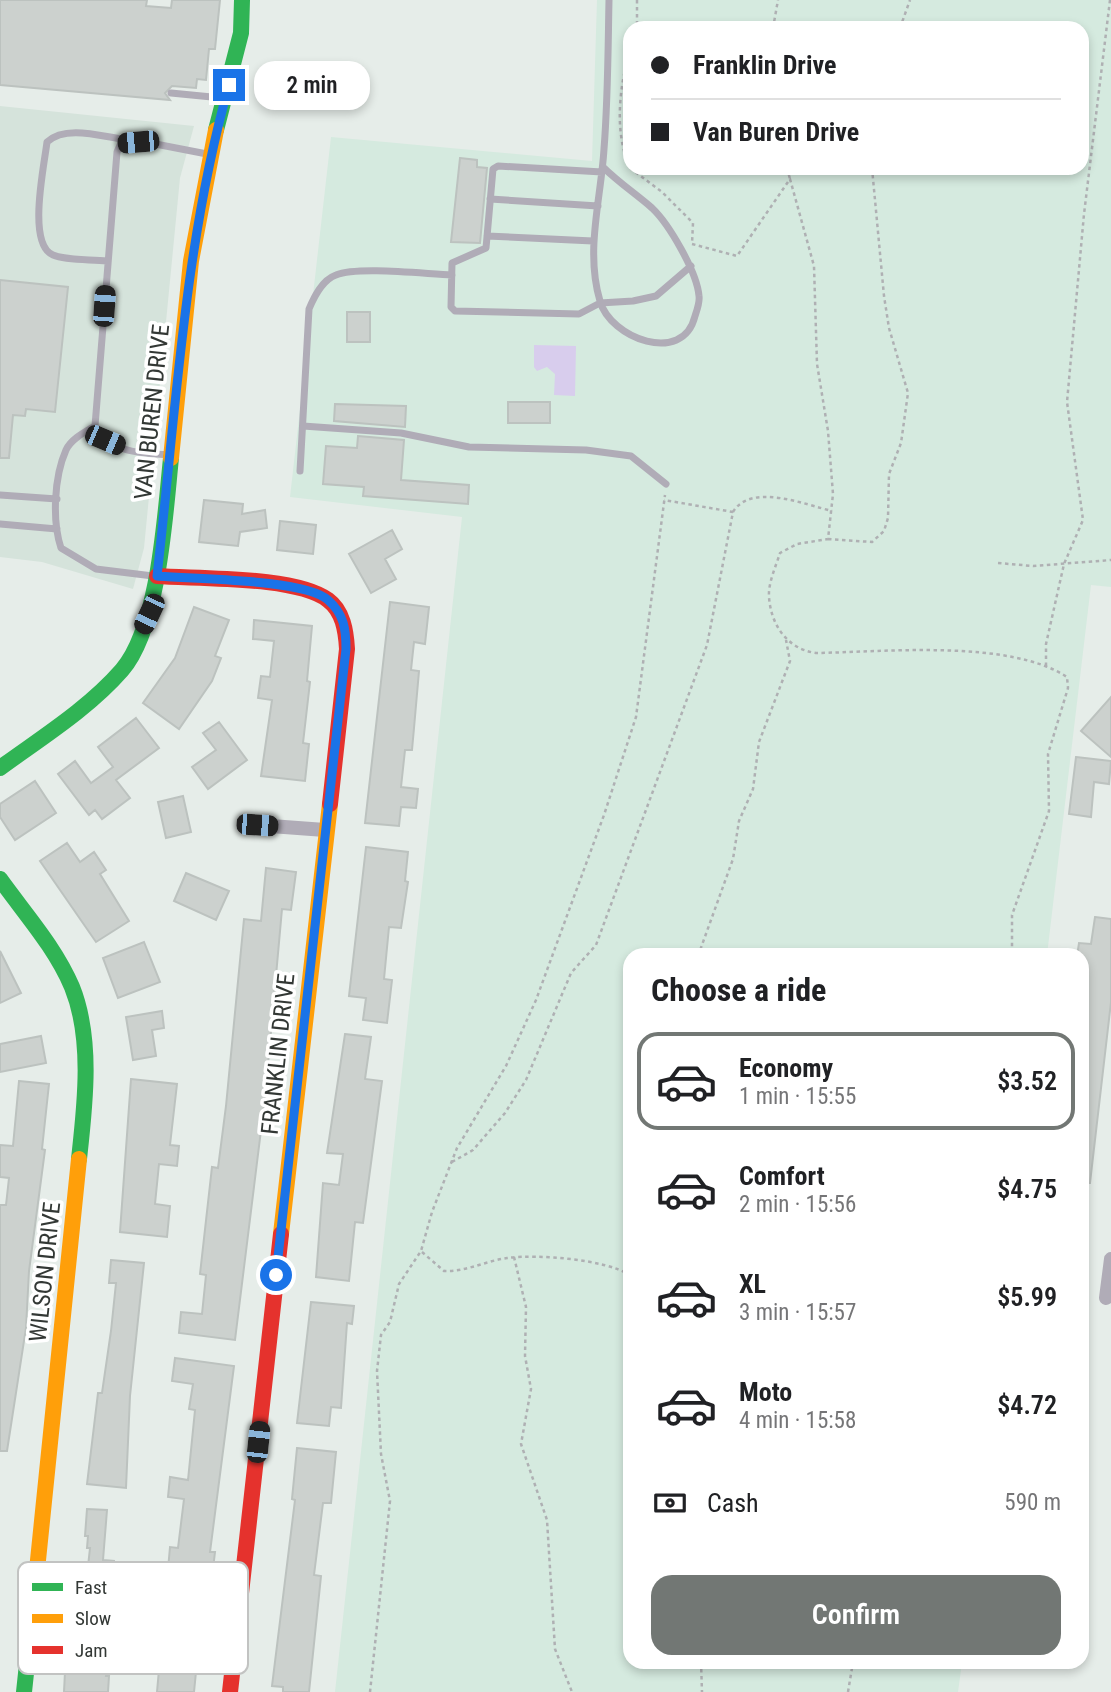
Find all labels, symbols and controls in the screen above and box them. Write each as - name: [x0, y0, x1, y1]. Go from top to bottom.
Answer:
- text: Franklin Drive: [693, 50, 836, 80]
- callout: 2 min: [254, 60, 369, 110]
- route end: [213, 69, 245, 101]
- text: 2 min: [287, 72, 337, 99]
- text: Van Buren Drive: [693, 117, 859, 147]
- car: [117, 130, 160, 154]
- car: [93, 284, 116, 328]
- street label: VAN BUREN DRIVE: [129, 323, 175, 501]
- car: [82, 422, 129, 458]
- car: [131, 591, 168, 637]
- car: [236, 813, 279, 837]
- text: Choose a ride: [651, 971, 826, 1009]
- street label: FRANKLIN DRIVE: [256, 972, 300, 1136]
- icon: car: [655, 1050, 718, 1113]
- text: Economy: [739, 1053, 833, 1083]
- text: $3.52: [997, 1066, 1057, 1096]
- text: 1 min · 15:55: [739, 1083, 856, 1110]
- icon: car: [655, 1158, 718, 1221]
- text: Comfort: [739, 1161, 825, 1191]
- text: $4.75: [997, 1174, 1057, 1204]
- text: 2 min · 15:56: [739, 1191, 856, 1218]
- street label: WILSON DRIVE: [24, 1200, 66, 1343]
- route start: [260, 1259, 292, 1291]
- icon: car: [655, 1266, 718, 1329]
- text: XL: [739, 1269, 766, 1299]
- text: $5.99: [997, 1282, 1057, 1312]
- text: 3 min · 15:57: [739, 1299, 856, 1326]
- icon: car: [655, 1374, 718, 1437]
- text: Moto: [739, 1377, 792, 1407]
- text: $4.72: [997, 1390, 1057, 1420]
- text: 4 min · 15:58: [739, 1407, 856, 1434]
- car: [246, 1420, 271, 1464]
- icon: cash: [651, 1484, 689, 1522]
- text: Cash: [707, 1488, 759, 1518]
- text: 590 m: [1004, 1489, 1061, 1516]
- legend: [18, 1562, 248, 1674]
- button: Confirm: [651, 1575, 1061, 1655]
- text: Fast: [75, 1576, 107, 1599]
- text: Slow: [75, 1607, 111, 1630]
- text: Jam: [75, 1639, 108, 1662]

